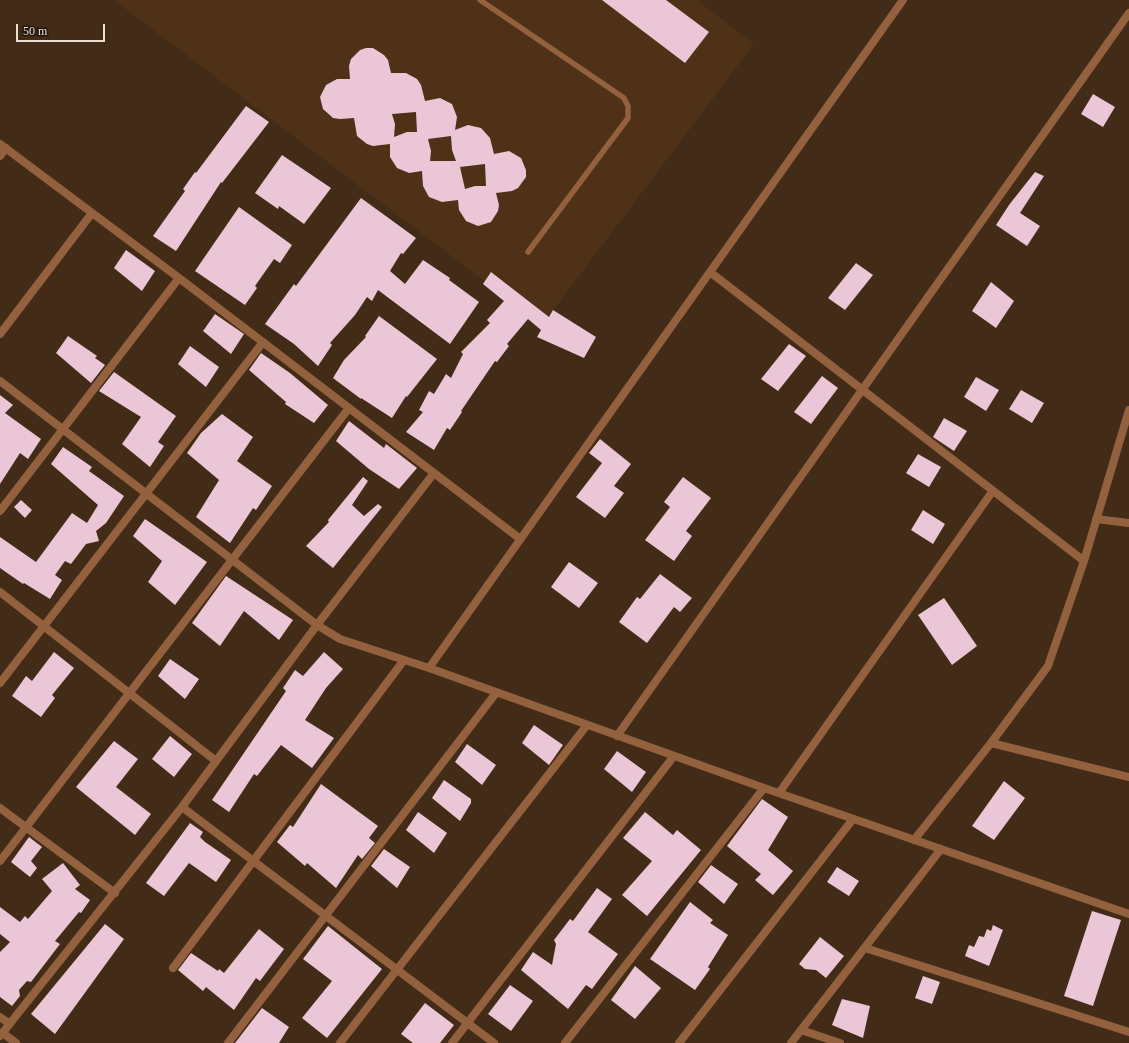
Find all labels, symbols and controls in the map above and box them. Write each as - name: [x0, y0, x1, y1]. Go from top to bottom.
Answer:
- scale bar: [18, 16, 107, 42]
- text: 50 m: [23, 24, 47, 38]

